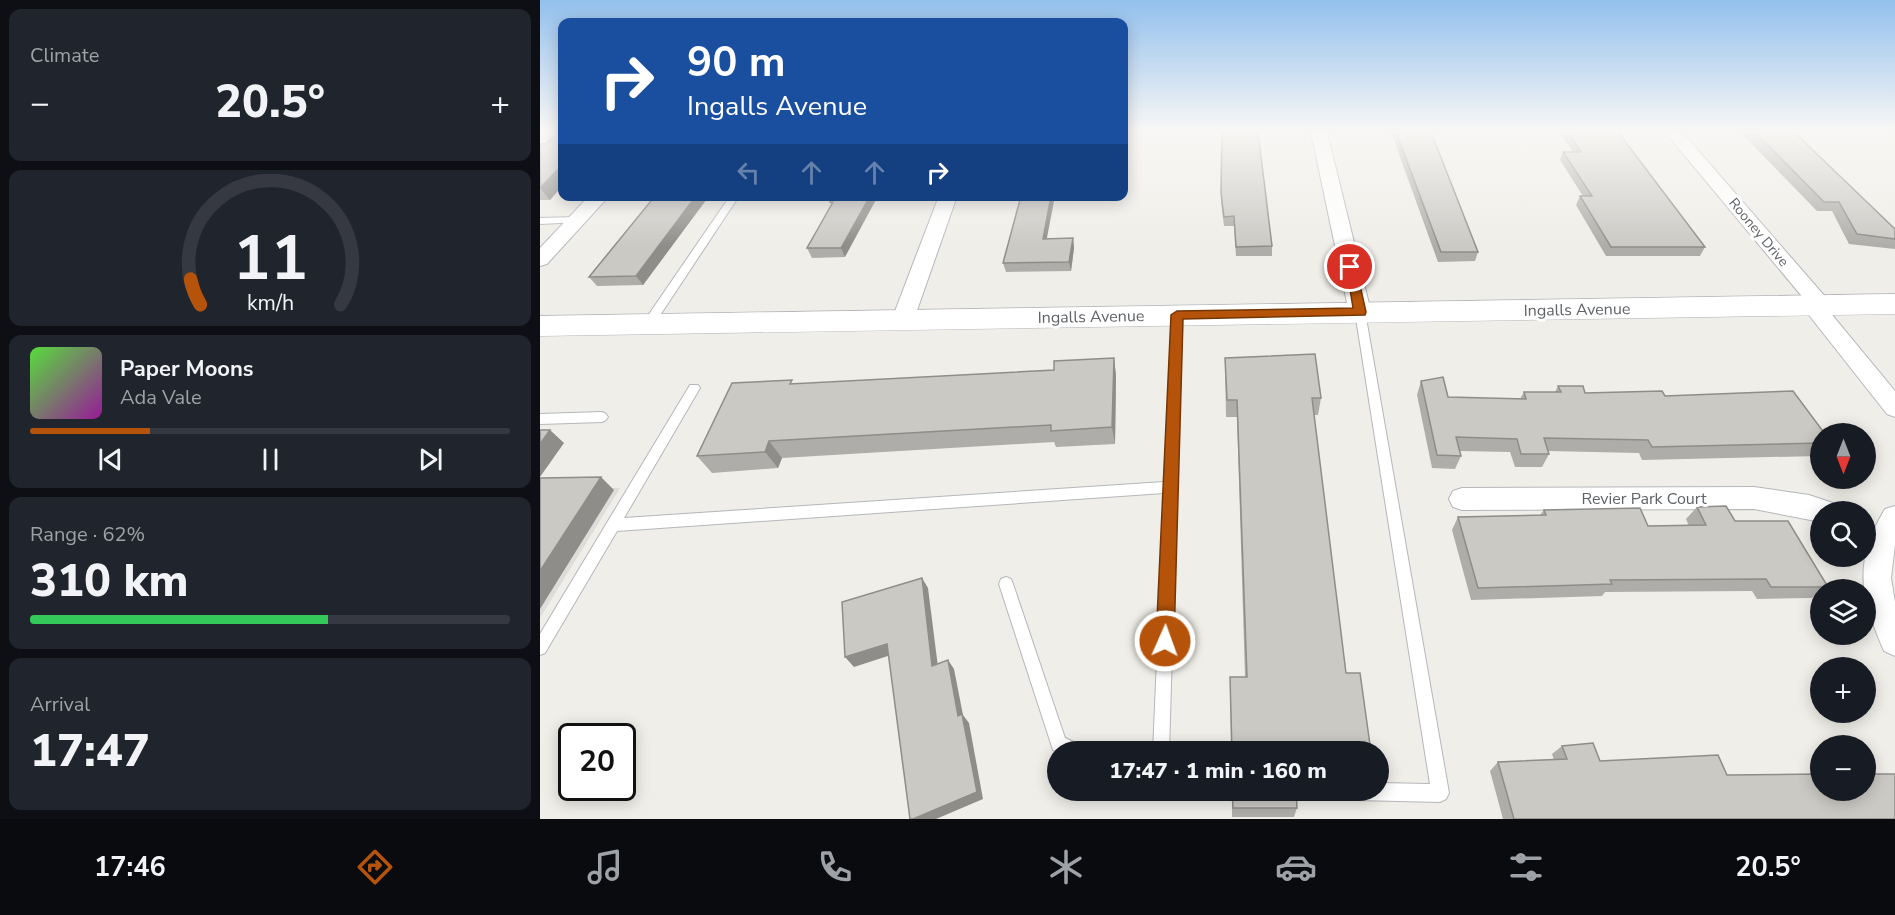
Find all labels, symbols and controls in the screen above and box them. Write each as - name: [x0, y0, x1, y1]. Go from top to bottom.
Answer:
- text: 90 m: [687, 34, 786, 91]
- text: Climate: [30, 42, 99, 69]
- icon: right: [588, 42, 666, 120]
- text: 20.5°: [215, 72, 325, 133]
- text: −: [30, 81, 50, 126]
- text: +: [490, 81, 510, 126]
- text: Ingalls Avenue: [687, 88, 867, 125]
- icon: left: [732, 156, 765, 189]
- icon: ahead: [795, 156, 828, 189]
- icon: ahead: [858, 156, 891, 189]
- icon: right: [921, 156, 954, 189]
- street label: Rooney Drive: [1724, 194, 1793, 271]
- text: 11: [233, 216, 307, 301]
- pin: [1324, 241, 1375, 292]
- icon: arrive: [1333, 250, 1366, 283]
- text: km/h: [246, 289, 294, 319]
- street label: Ingalls Avenue: [1523, 298, 1631, 322]
- street label: Ingalls Avenue: [1037, 305, 1145, 329]
- text: Paper Moons: [120, 354, 254, 384]
- text: Ada Vale: [120, 384, 202, 411]
- north arrow: [1810, 423, 1876, 489]
- map controls: [1810, 423, 1876, 801]
- icon: previous: [94, 443, 127, 476]
- icon: pause: [254, 443, 287, 476]
- icon: next: [414, 443, 447, 476]
- street label: Revier Park Court: [1581, 488, 1707, 510]
- button: search: [1810, 501, 1876, 567]
- text: Range · 62%: [30, 521, 145, 548]
- text: 310 km: [30, 551, 189, 612]
- button: layers: [1810, 579, 1876, 645]
- position arrow: [1133, 609, 1197, 673]
- button: +: [1810, 657, 1876, 723]
- text: Arrival: [30, 691, 90, 718]
- text: 17:47: [30, 721, 150, 782]
- speed limit sign: 20: [558, 723, 636, 801]
- button: −: [1810, 735, 1876, 801]
- text: 17:47 · 1 min · 160 m: [1109, 756, 1327, 786]
- icon: directions: [354, 846, 396, 888]
- icon: music: [584, 846, 626, 888]
- icon: phone: [814, 846, 856, 888]
- icon: climate: [1045, 846, 1087, 888]
- icon: car: [1275, 846, 1317, 888]
- icon: filters: [1505, 846, 1547, 888]
- text: 17:46: [94, 849, 166, 886]
- text: 20.5°: [1735, 849, 1801, 886]

